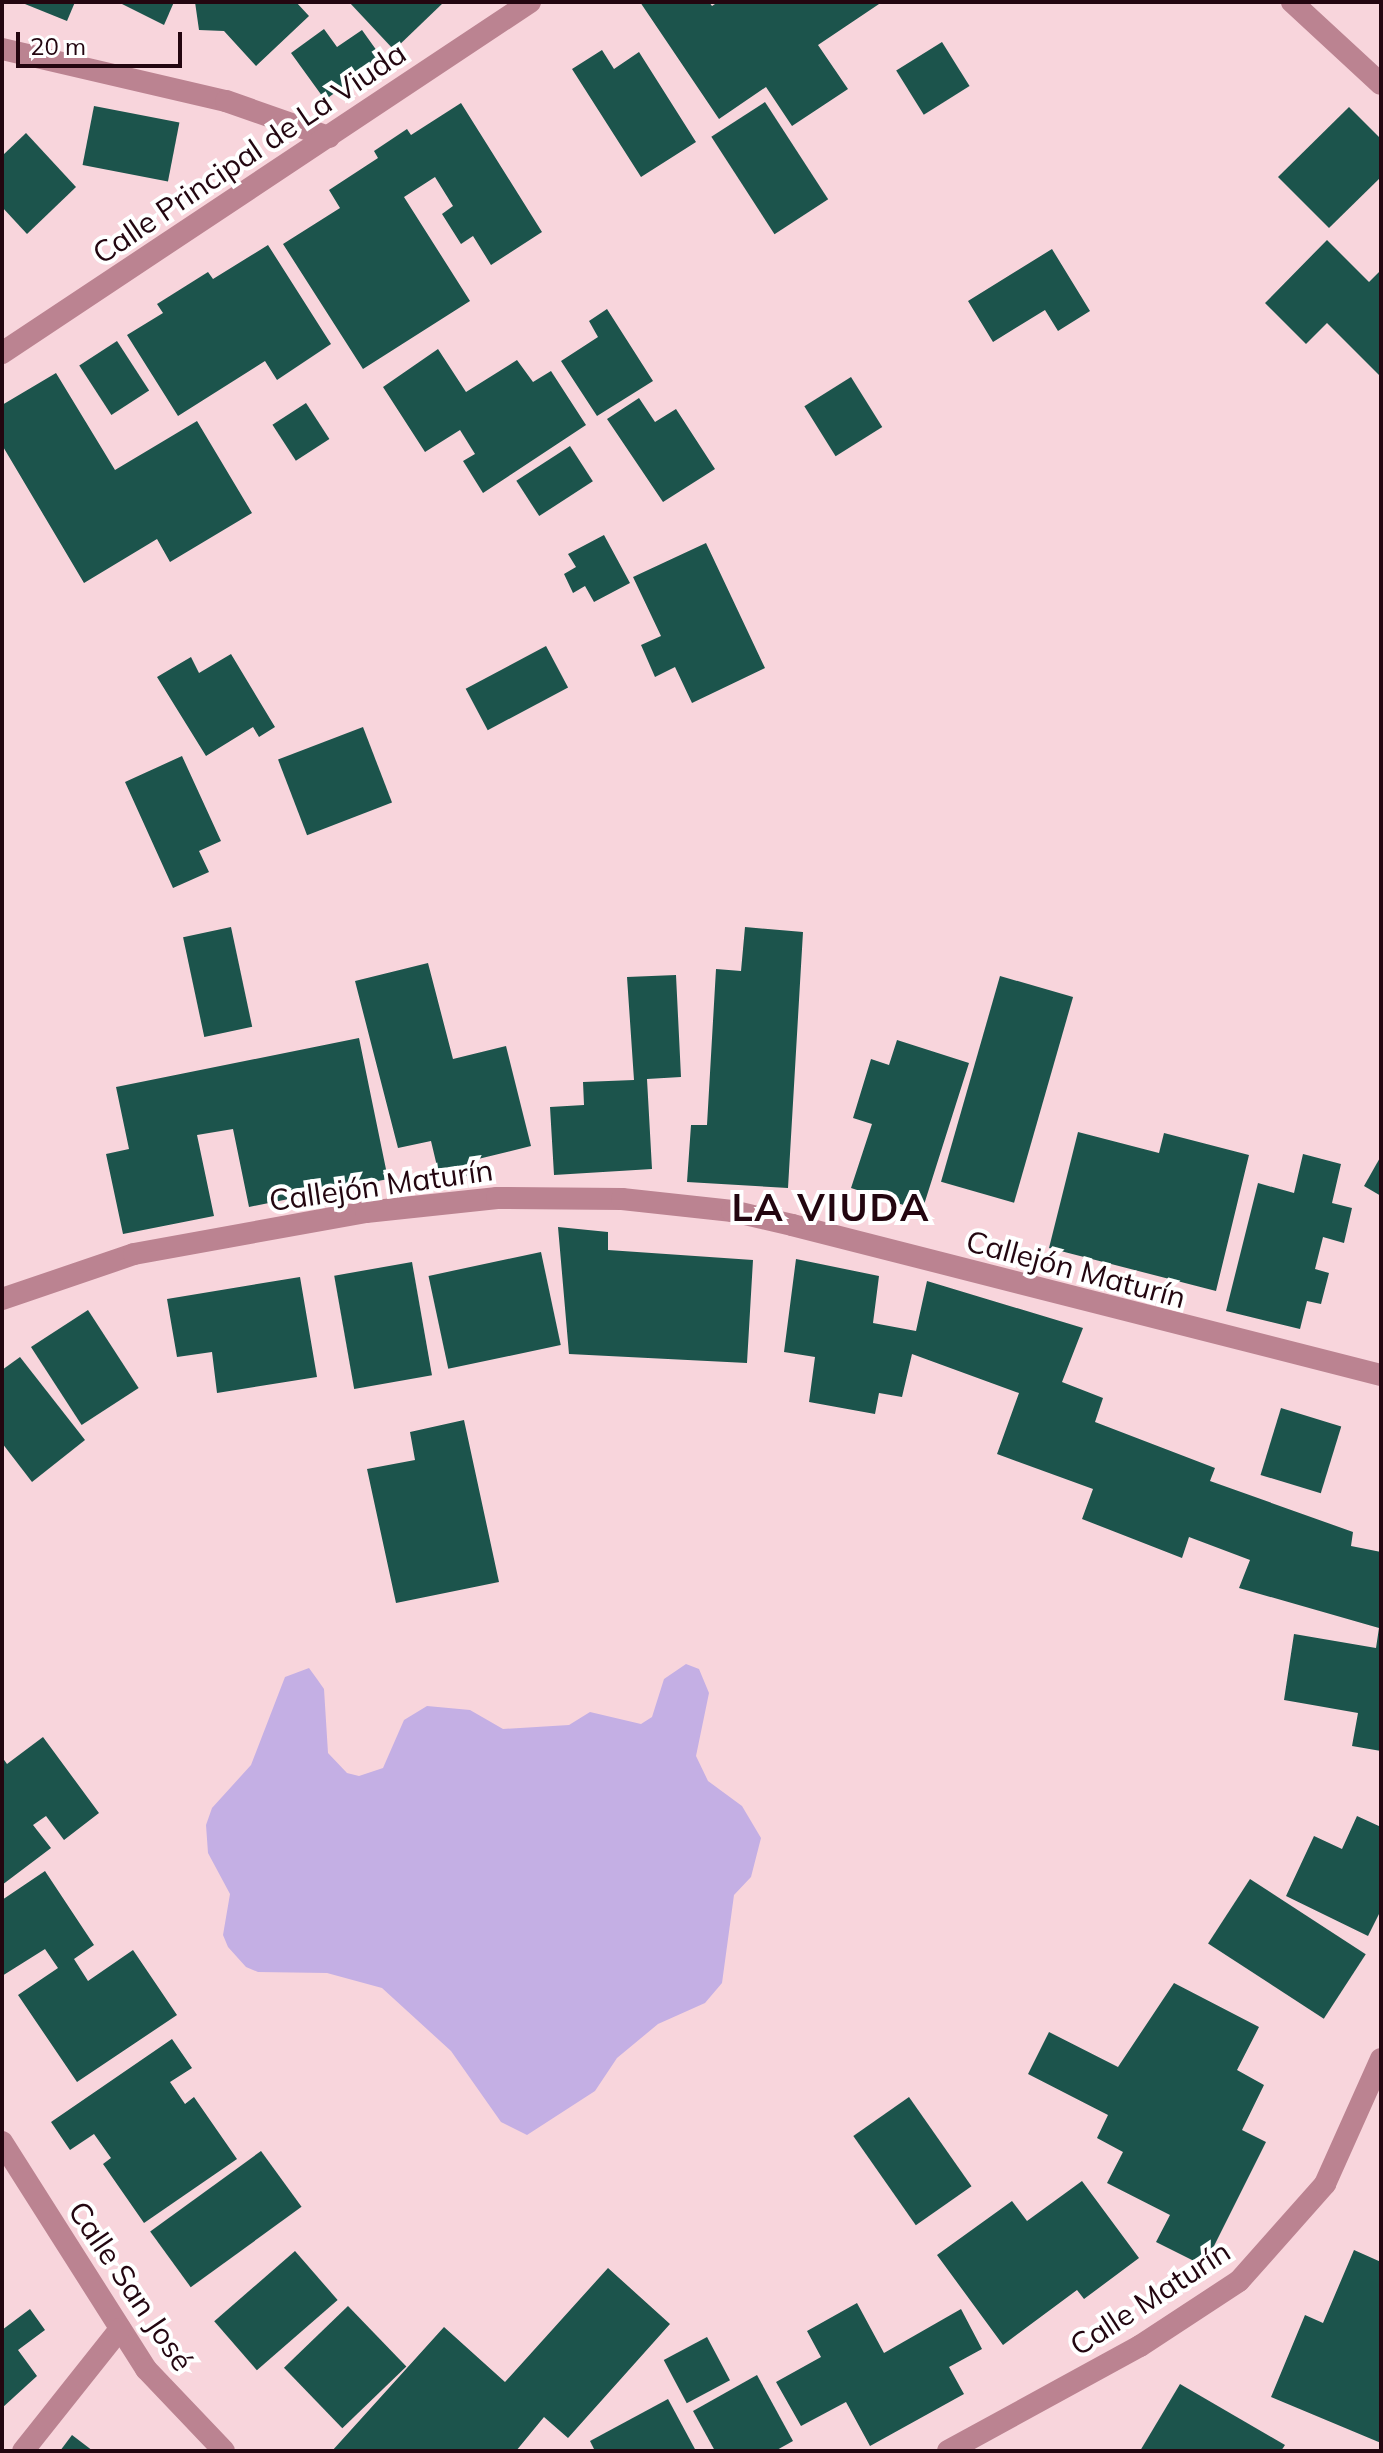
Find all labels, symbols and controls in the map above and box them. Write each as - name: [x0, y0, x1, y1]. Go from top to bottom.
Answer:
- scale bar: [20, 16, 186, 66]
- text: 20 m: [30, 31, 86, 61]
- street label: Calle Principal de La Viuda: [86, 35, 412, 271]
- street label: Callejón Maturín: [267, 1151, 495, 1219]
- district label: LA VIUDA: [732, 1185, 930, 1231]
- street label: Callejón Maturín: [962, 1222, 1190, 1316]
- street label: Calle San José: [61, 2194, 201, 2378]
- street label: Calle Maturín: [1063, 2233, 1237, 2363]

